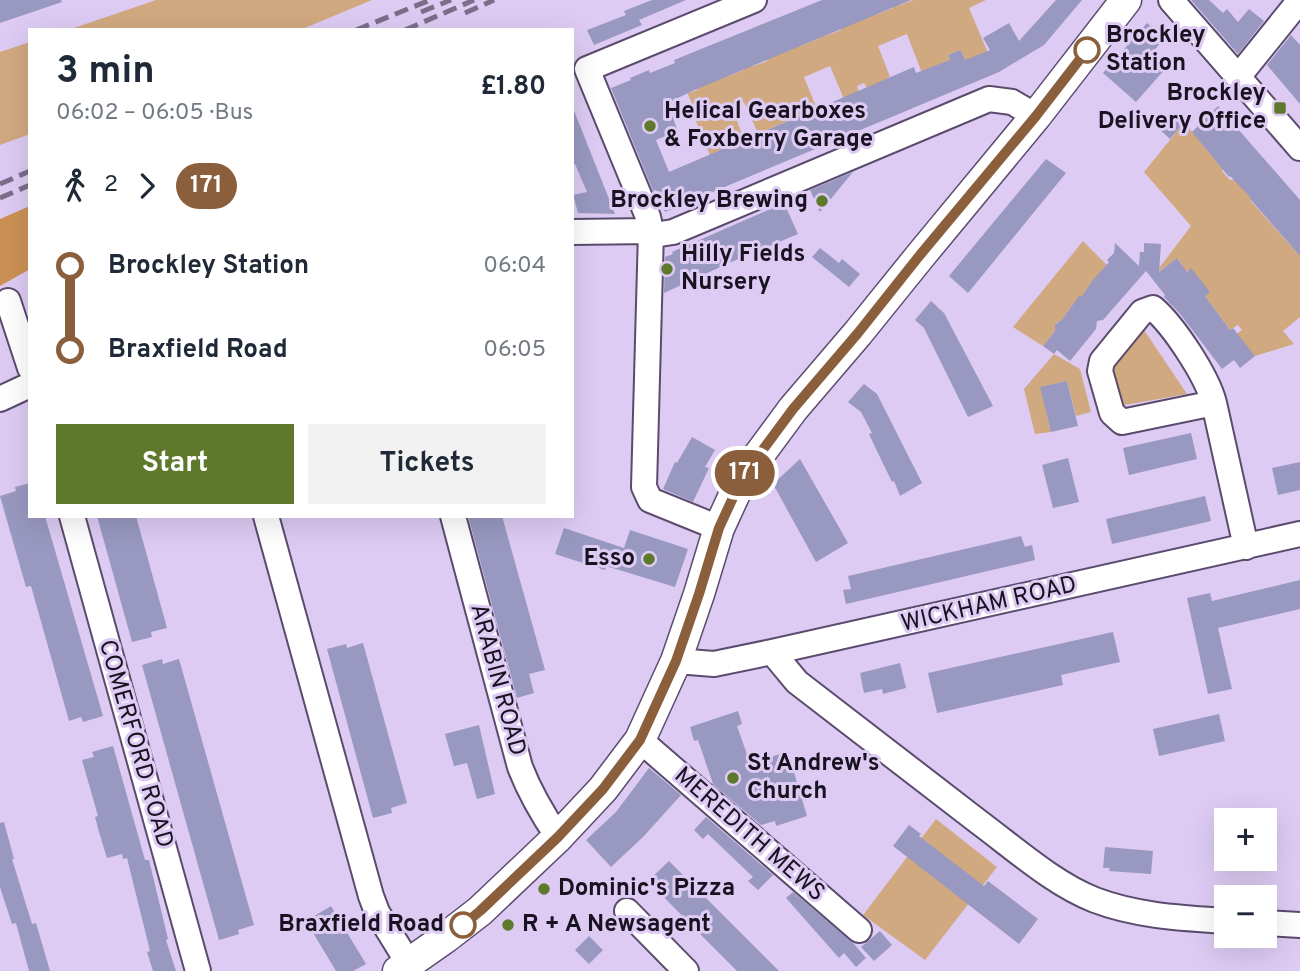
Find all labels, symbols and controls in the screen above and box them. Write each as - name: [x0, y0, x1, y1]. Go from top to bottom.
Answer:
- place label: Brockley Station: [1106, 21, 1206, 79]
- marker: Brockley Station: [1074, 37, 1100, 63]
- text: 3 min: [56, 48, 155, 97]
- text: £1.80: [480, 71, 546, 104]
- place label: Brockley Delivery Office: [1098, 79, 1266, 137]
- place label: Helical Gearboxes & Foxberry Garage: [664, 97, 873, 155]
- text: 06:02 – 06:05 · Bus: [56, 99, 253, 128]
- marker: Brockley Delivery Office: [1272, 100, 1288, 116]
- marker: Helical Gearboxes & Foxberry Garage: [642, 118, 658, 134]
- icon: walk: [56, 167, 94, 205]
- icon: forward: [128, 167, 166, 205]
- text: 2: [104, 171, 118, 200]
- text: 171: [190, 171, 223, 201]
- place label: Brockley Brewing: [610, 186, 808, 216]
- marker: Brockley Brewing: [814, 193, 830, 209]
- place label: Hilly Fields Nursery: [681, 240, 805, 298]
- text: Brockley Station: [108, 250, 309, 283]
- text: 06:04: [483, 252, 546, 281]
- marker: Hilly Fields Nursery: [659, 261, 675, 277]
- text: Braxfield Road: [108, 334, 288, 367]
- text: 06:05: [483, 336, 546, 365]
- button: Start: [56, 424, 294, 504]
- button: Tickets: [308, 424, 546, 504]
- line badge: 171: [705, 450, 785, 496]
- text: 171: [729, 458, 761, 488]
- place label: Esso: [583, 544, 635, 574]
- marker: Esso: [641, 551, 657, 567]
- street label: WICKHAM ROAD: [898, 570, 1080, 640]
- street label: ARABIN ROAD: [462, 601, 532, 759]
- street label: COMERFORD ROAD: [91, 636, 179, 852]
- place label: St Andrew's Church: [747, 749, 880, 807]
- street label: MEREDITH MEWS: [667, 761, 831, 909]
- marker: St Andrew's Church: [725, 770, 741, 786]
- map controls: [1214, 808, 1277, 948]
- button: +: [1214, 808, 1277, 871]
- place label: Dominic's Pizza: [558, 874, 735, 904]
- marker: Dominic's Pizza: [536, 881, 552, 897]
- button: −: [1214, 885, 1277, 948]
- place label: Braxfield Road: [278, 910, 444, 940]
- place label: R + A Newsagent: [522, 910, 711, 940]
- marker: Braxfield Road: [450, 912, 476, 938]
- marker: R + A Newsagent: [500, 917, 516, 933]

